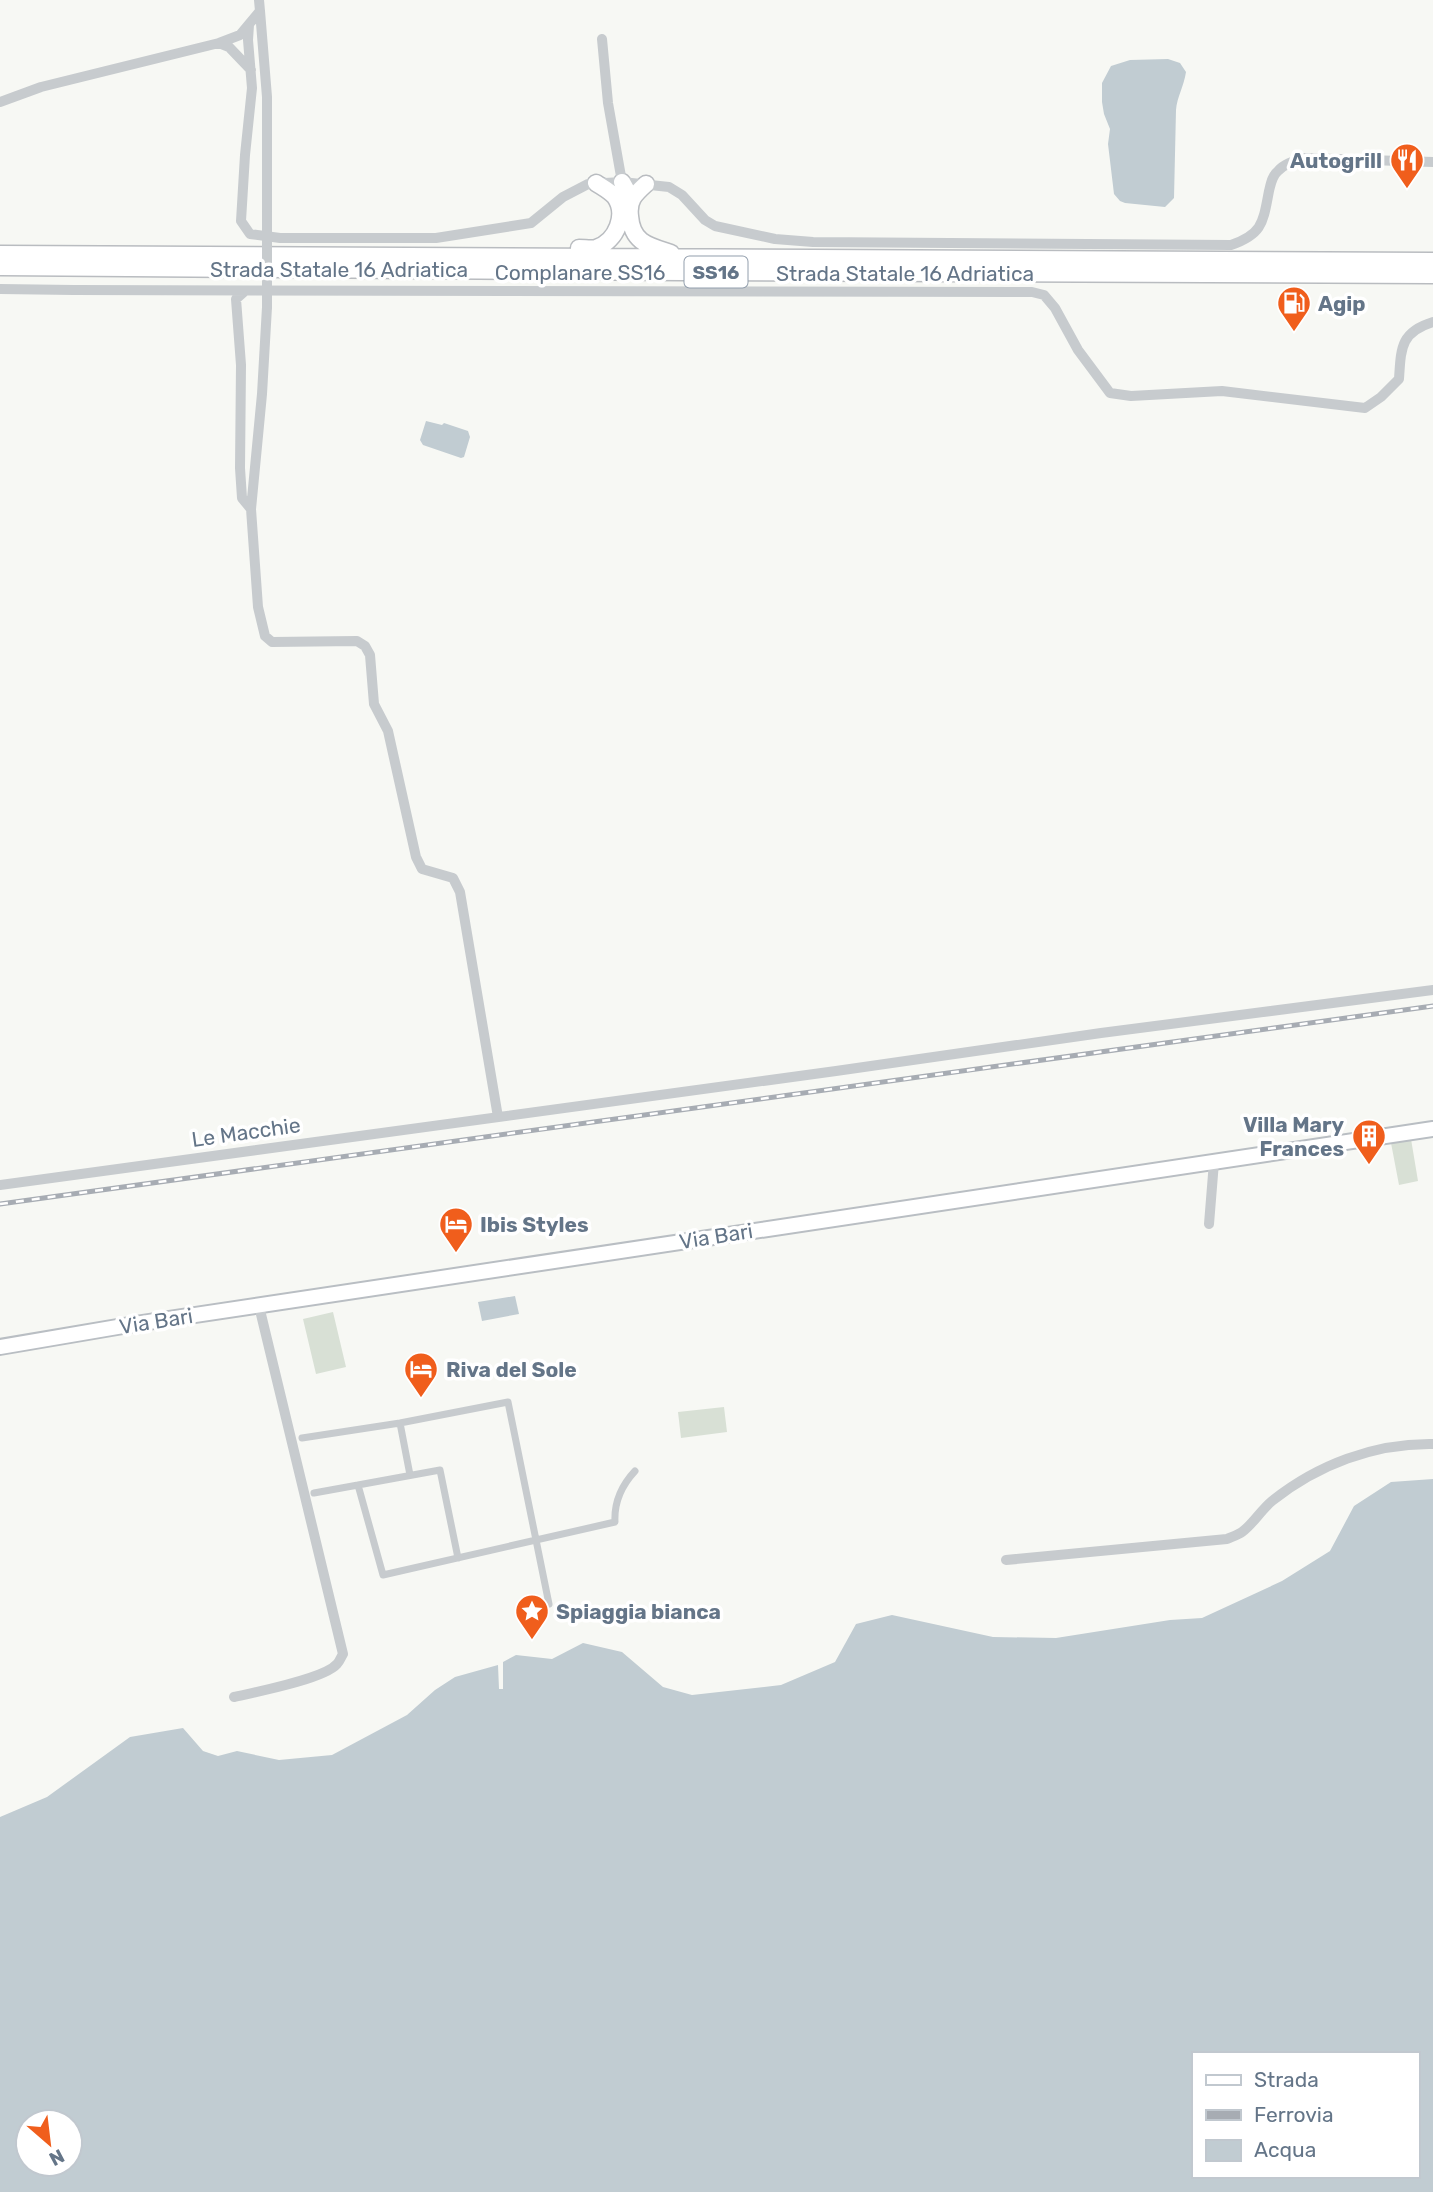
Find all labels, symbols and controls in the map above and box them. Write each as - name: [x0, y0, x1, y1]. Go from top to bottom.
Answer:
- restaurant icon: Autogrill: [1388, 141, 1426, 190]
- place label: Autogrill: [1290, 148, 1382, 173]
- road number: SS16: [684, 256, 748, 288]
- street label: Strada Statale 16 Adriatica: [210, 257, 468, 282]
- street label: Complanare SS16: [495, 260, 665, 285]
- street label: Strada Statale 16 Adriatica: [776, 261, 1034, 286]
- fuel station icon: Agip: [1275, 284, 1313, 333]
- place label: Agip: [1318, 291, 1365, 316]
- street label: Le Macchie: [190, 1112, 302, 1152]
- place label: Villa Mary Frances: [1243, 1112, 1344, 1161]
- building icon: Villa Mary Frances: [1350, 1117, 1388, 1166]
- hotel icon: Ibis Styles: [437, 1205, 475, 1254]
- place label: Ibis Styles: [480, 1212, 589, 1237]
- street label: Via Bari: [677, 1218, 755, 1254]
- street label: Via Bari: [117, 1303, 195, 1339]
- hotel icon: Riva del Sole: [402, 1350, 440, 1399]
- place label: Riva del Sole: [446, 1357, 577, 1382]
- place icon: Spiaggia bianca: [513, 1592, 551, 1641]
- place label: Spiaggia bianca: [556, 1599, 721, 1624]
- legend: [1192, 2052, 1419, 2178]
- text: Strada: [1254, 2067, 1319, 2092]
- text: Ferrovia: [1254, 2102, 1334, 2127]
- north arrow: [14, 2108, 84, 2178]
- text: Acqua: [1254, 2137, 1316, 2162]
- text: N: [45, 2144, 68, 2171]

